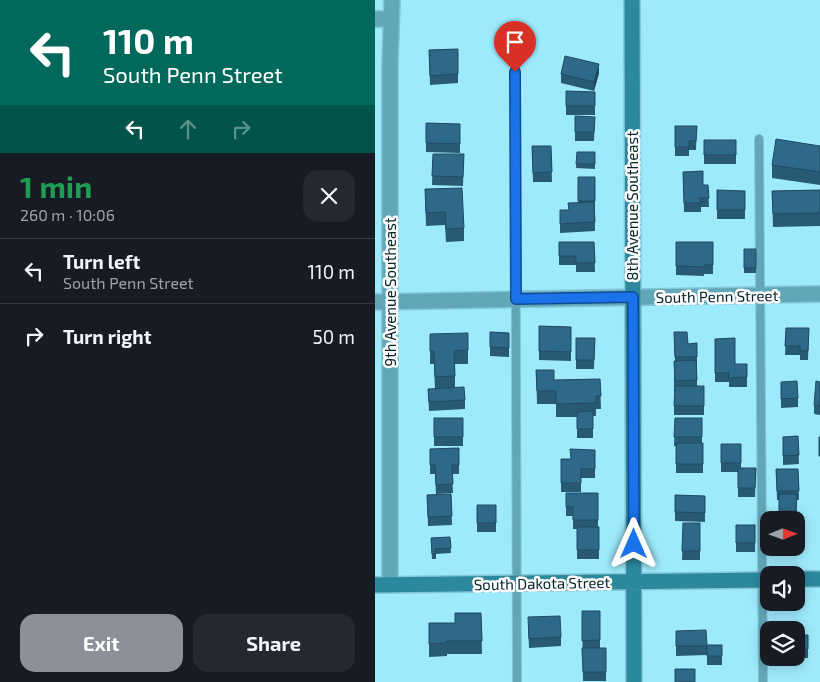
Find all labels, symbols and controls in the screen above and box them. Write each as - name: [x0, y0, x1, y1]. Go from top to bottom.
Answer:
- text: 110 m: [103, 19, 194, 61]
- icon: left: [20, 20, 85, 85]
- pin: [494, 21, 536, 72]
- icon: arrive: [501, 28, 529, 56]
- text: South Penn Street: [103, 61, 283, 87]
- icon: left: [121, 115, 149, 143]
- icon: ahead: [174, 115, 202, 143]
- icon: right: [227, 115, 255, 143]
- street label: 8th Avenue Southeast: [623, 131, 641, 281]
- text: 1 min: [20, 168, 92, 204]
- button: close: [303, 170, 355, 222]
- text: 260 m · 10:06: [20, 205, 115, 224]
- street label: 9th Avenue Southeast: [381, 217, 399, 367]
- text: Turn left: [63, 250, 140, 273]
- icon: left: [20, 257, 48, 285]
- text: 110 m: [308, 260, 355, 283]
- text: South Penn Street: [63, 273, 194, 292]
- street label: South Penn Street: [656, 286, 779, 306]
- icon: right: [20, 322, 48, 350]
- text: Turn right: [63, 325, 151, 348]
- text: 50 m: [312, 325, 355, 348]
- north arrow: [760, 511, 805, 556]
- map controls: [760, 511, 805, 666]
- position arrow: [607, 517, 659, 569]
- button: sound: [760, 566, 805, 611]
- street label: South Dakota Street: [474, 573, 611, 593]
- button: Exit: [20, 614, 183, 672]
- button: Share: [193, 614, 355, 672]
- button: layers: [760, 621, 805, 666]

